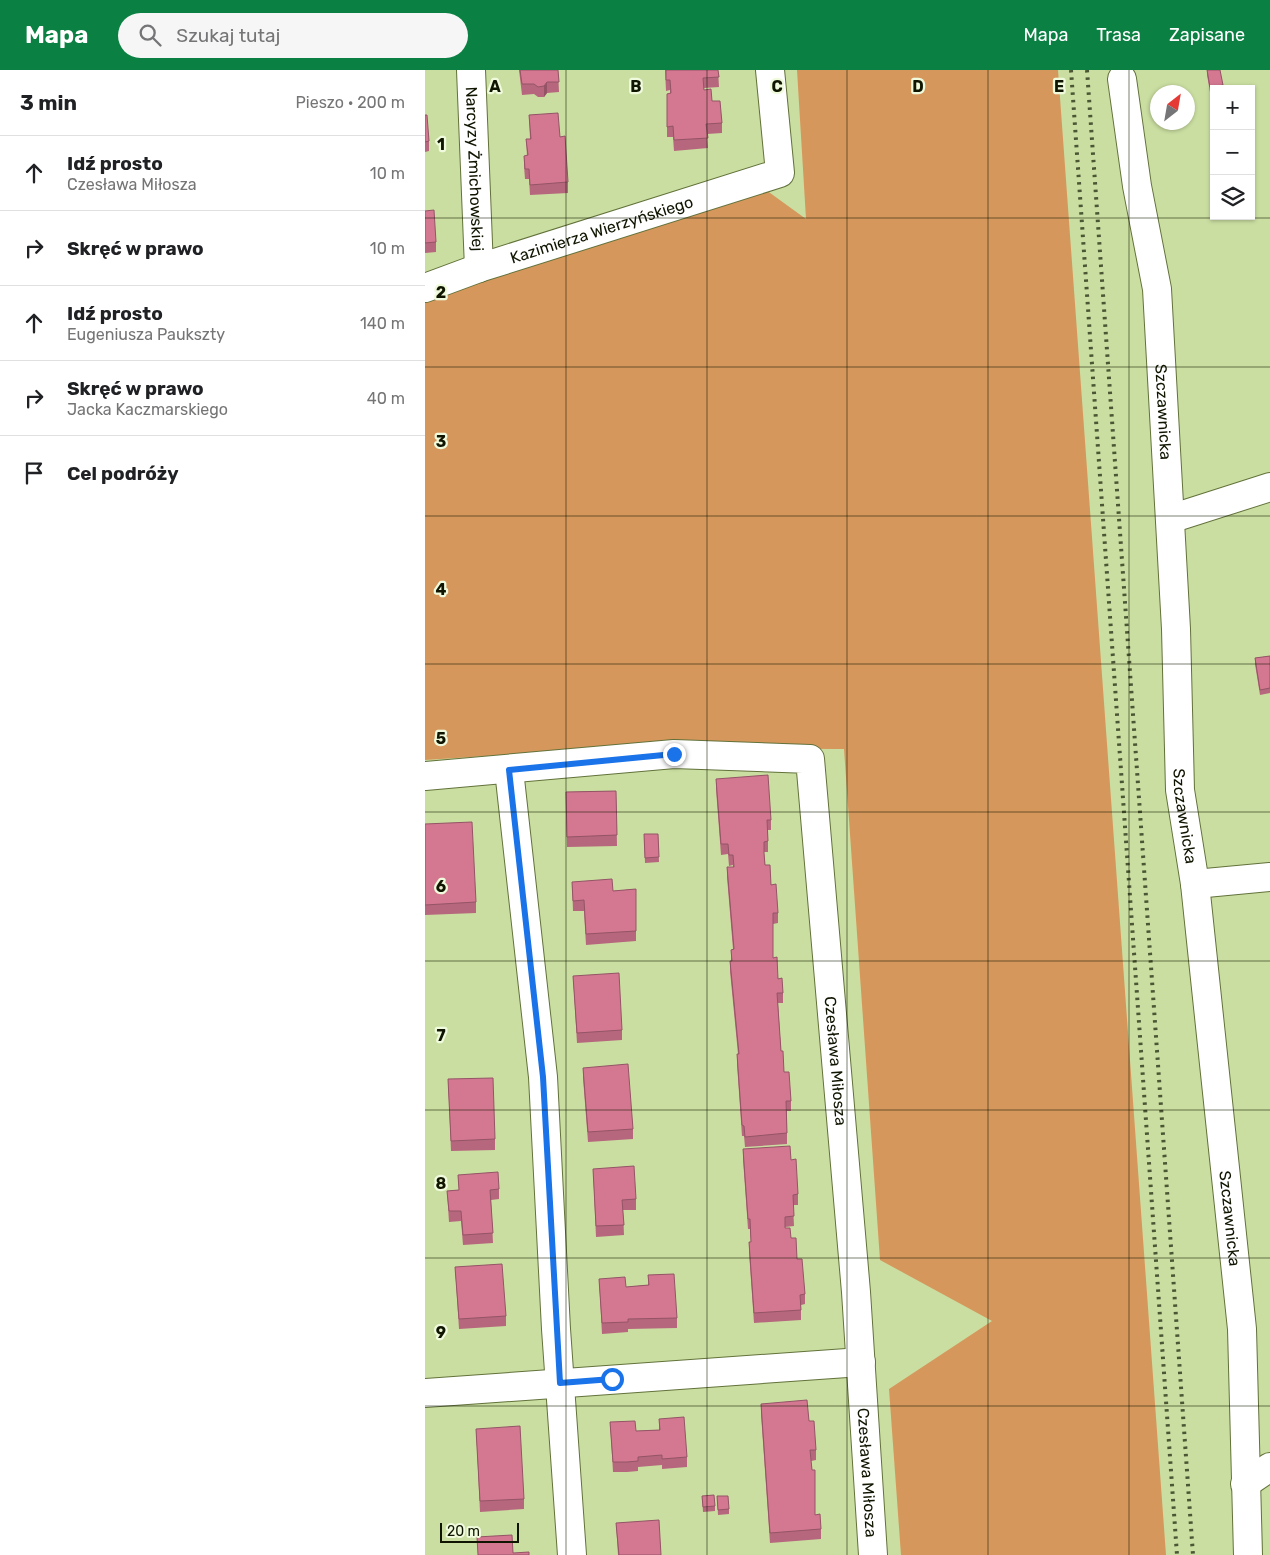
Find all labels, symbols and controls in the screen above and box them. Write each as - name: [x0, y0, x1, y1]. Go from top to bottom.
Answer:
- search box: [118, 13, 468, 58]
- text: Mapa: [25, 21, 88, 49]
- icon: search: [136, 21, 164, 49]
- text: Szukaj tutaj: [176, 24, 280, 47]
- text: Mapa: [1023, 24, 1068, 46]
- text: Trasa: [1096, 24, 1141, 46]
- text: Zapisane: [1169, 24, 1245, 46]
- text: A: [489, 77, 501, 96]
- text: B: [630, 77, 642, 96]
- text: C: [771, 77, 783, 96]
- text: D: [912, 77, 924, 96]
- text: E: [1054, 77, 1064, 96]
- north arrow: [1150, 85, 1195, 130]
- map controls: [1210, 85, 1255, 220]
- button: +: [1210, 85, 1255, 130]
- street label: Narcyzy Żmichowskiej: [462, 86, 488, 252]
- text: 3 min: [20, 90, 77, 115]
- text: Pieszo · 200 m: [296, 93, 405, 112]
- button: −: [1210, 130, 1255, 175]
- text: 1: [437, 135, 445, 154]
- text: Idź prosto: [67, 152, 163, 175]
- icon: ahead: [20, 159, 48, 187]
- text: 10 m: [370, 164, 405, 183]
- text: Czesława Miłosza: [67, 175, 197, 194]
- button: layers: [1210, 175, 1255, 220]
- street label: Kazimierza Wierzyńskiego: [508, 192, 695, 267]
- icon: right: [20, 234, 48, 262]
- text: Skręć w prawo: [67, 237, 204, 260]
- text: 10 m: [370, 239, 405, 258]
- text: 2: [436, 283, 446, 302]
- text: Idź prosto: [67, 302, 163, 325]
- icon: ahead: [20, 309, 48, 337]
- text: 140 m: [360, 314, 405, 333]
- text: Eugeniusza Paukszty: [67, 325, 225, 344]
- street label: Szczawnicka: [1152, 363, 1176, 460]
- text: Skręć w prawo: [67, 377, 204, 400]
- icon: right: [20, 384, 48, 412]
- text: 40 m: [367, 389, 405, 408]
- text: Jacka Kaczmarskiego: [67, 400, 228, 419]
- text: 3: [436, 432, 446, 451]
- icon: arrive: [20, 459, 48, 487]
- text: Cel podróży: [67, 462, 179, 485]
- text: 4: [436, 580, 447, 599]
- text: 5: [436, 729, 446, 748]
- route end: [663, 743, 686, 766]
- street label: Szczawnicka: [1170, 768, 1201, 865]
- text: 6: [436, 877, 446, 896]
- street label: Czesława Miłosza: [821, 995, 851, 1126]
- text: 7: [436, 1026, 446, 1045]
- street label: Szczawnicka: [1216, 1170, 1245, 1267]
- text: 8: [436, 1174, 447, 1193]
- text: 9: [436, 1323, 446, 1342]
- route start: [601, 1368, 624, 1391]
- street label: Czesława Miłosza: [854, 1407, 881, 1538]
- scale bar: [440, 1520, 519, 1543]
- text: 20 m: [447, 1523, 480, 1540]

